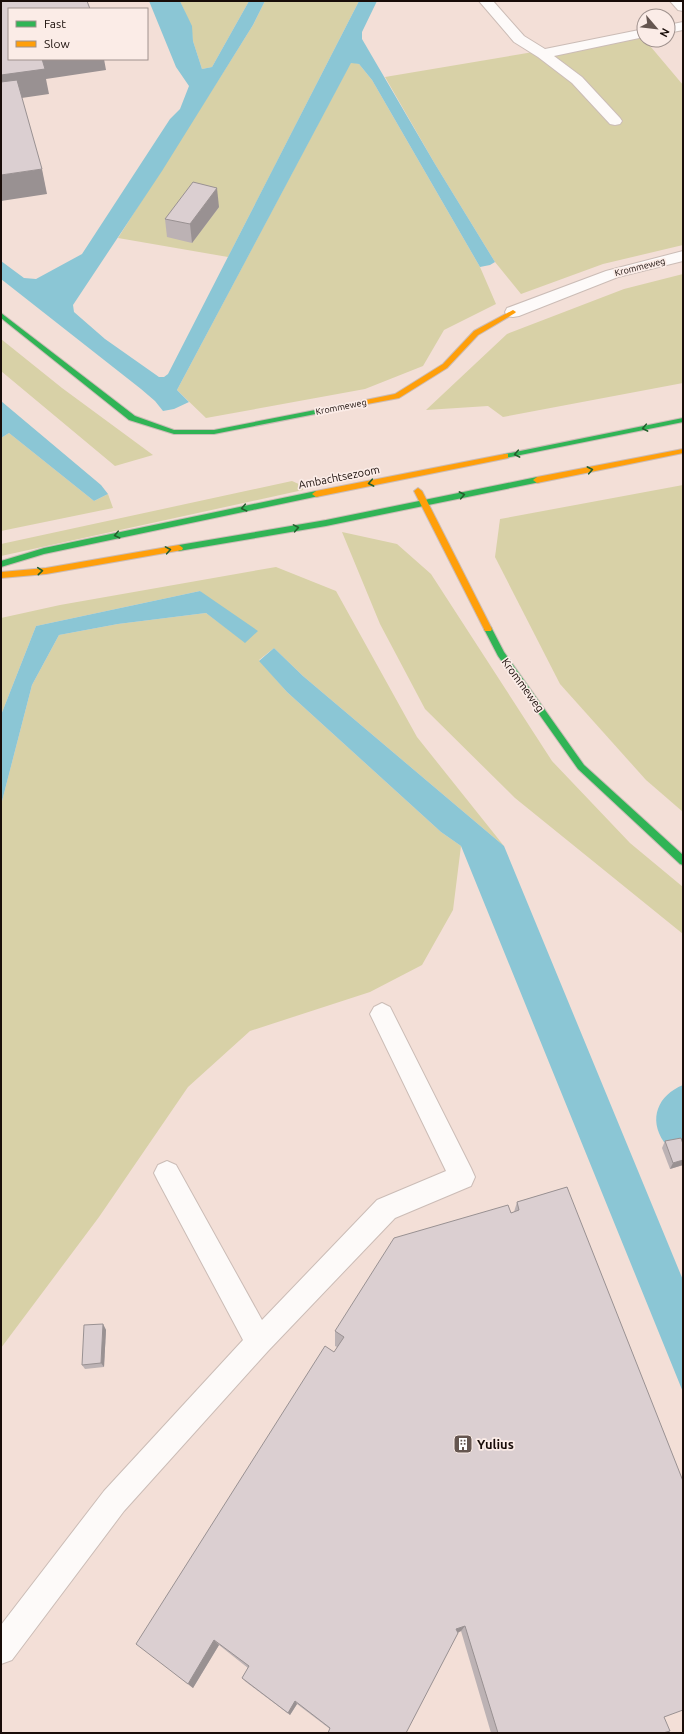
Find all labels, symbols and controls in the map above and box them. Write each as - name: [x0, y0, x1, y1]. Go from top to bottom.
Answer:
- legend: [8, 8, 148, 60]
- north arrow: [636, 8, 676, 48]
- text: Fast: [44, 17, 66, 30]
- text: N: [658, 26, 672, 39]
- text: Slow: [44, 37, 70, 50]
- street label: Krommeweg: [614, 256, 666, 278]
- street label: Krommeweg: [315, 397, 367, 417]
- one-way arrow: [642, 424, 648, 432]
- one-way arrow: [514, 449, 520, 457]
- street label: Ambachtsezoom: [297, 463, 381, 491]
- one-way arrow: [587, 466, 593, 474]
- one-way arrow: [368, 478, 375, 486]
- one-way arrow: [459, 491, 466, 500]
- one-way arrow: [241, 504, 247, 512]
- one-way arrow: [293, 524, 299, 533]
- one-way arrow: [114, 531, 120, 539]
- one-way arrow: [165, 546, 171, 555]
- one-way arrow: [37, 567, 43, 576]
- street label: Krommeweg: [500, 656, 546, 714]
- building icon: Yulius: [452, 1433, 474, 1455]
- place label: Yulius: [477, 1437, 514, 1451]

